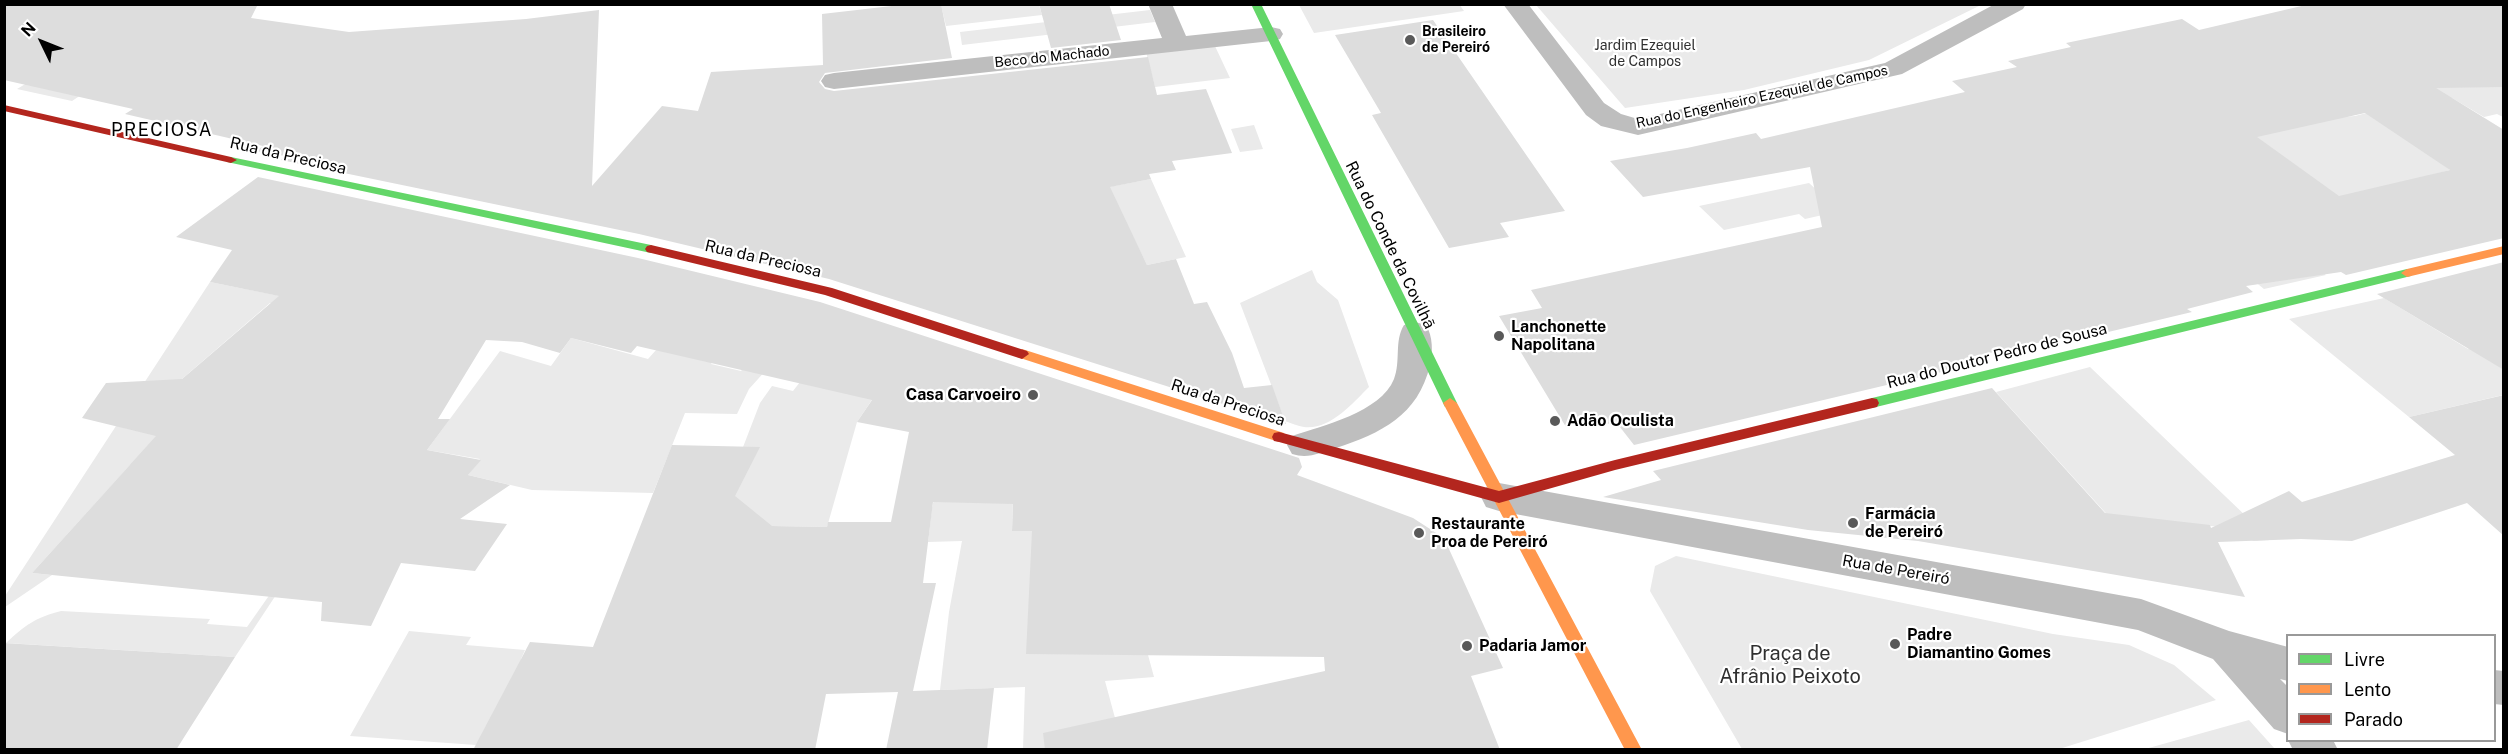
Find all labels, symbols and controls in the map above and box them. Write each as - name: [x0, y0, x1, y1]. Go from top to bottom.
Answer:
- north arrow: [12, 12, 72, 72]
- text: N: [17, 18, 40, 40]
- place label: Brasileiro de Pereiró: [1422, 24, 1490, 56]
- marker: Brasileiro de Pereiró: [1403, 33, 1417, 47]
- park label: Jardim Ezequiel de Campos: [1594, 38, 1696, 70]
- street label: Beco do Machado: [994, 43, 1110, 71]
- street label: Rua do Engenheiro Ezequiel de Campos: [1635, 62, 1889, 132]
- district label: PRECIOSA: [111, 119, 213, 141]
- street label: Rua da Preciosa: [228, 133, 348, 179]
- street label: Rua do Conde da Covilhã: [1341, 158, 1439, 332]
- street label: Rua da Preciosa: [703, 236, 823, 282]
- place label: Lanchonette Napolitana: [1511, 317, 1606, 355]
- street label: Rua do Doutor Pedro de Sousa: [1885, 319, 2109, 393]
- marker: Lanchonette Napolitana: [1492, 329, 1506, 343]
- street label: Rua da Preciosa: [1168, 376, 1288, 430]
- place label: Casa Carvoeiro: [906, 385, 1021, 405]
- marker: Casa Carvoeiro: [1026, 388, 1040, 402]
- place label: Adão Oculista: [1567, 411, 1674, 431]
- marker: Adão Oculista: [1548, 414, 1562, 428]
- place label: Farmácia de Pereiró: [1865, 504, 1943, 542]
- place label: Restaurante Proa de Pereiró: [1431, 514, 1548, 552]
- marker: Farmácia de Pereiró: [1846, 516, 1860, 530]
- marker: Restaurante Proa de Pereiró: [1412, 526, 1426, 540]
- street label: Rua de Pereiró: [1841, 551, 1951, 589]
- place label: Padre Diamantino Gomes: [1907, 625, 2051, 663]
- legend: [2286, 634, 2496, 742]
- place label: Padaria Jamor: [1479, 636, 1586, 656]
- marker: Padre Diamantino Gomes: [1888, 637, 1902, 651]
- marker: Padaria Jamor: [1460, 639, 1474, 653]
- park label: Praça de Afrânio Peixoto: [1719, 642, 1861, 689]
- text: Livre: [2344, 649, 2385, 670]
- text: Lento: [2344, 679, 2391, 700]
- text: Parado: [2344, 709, 2403, 730]

